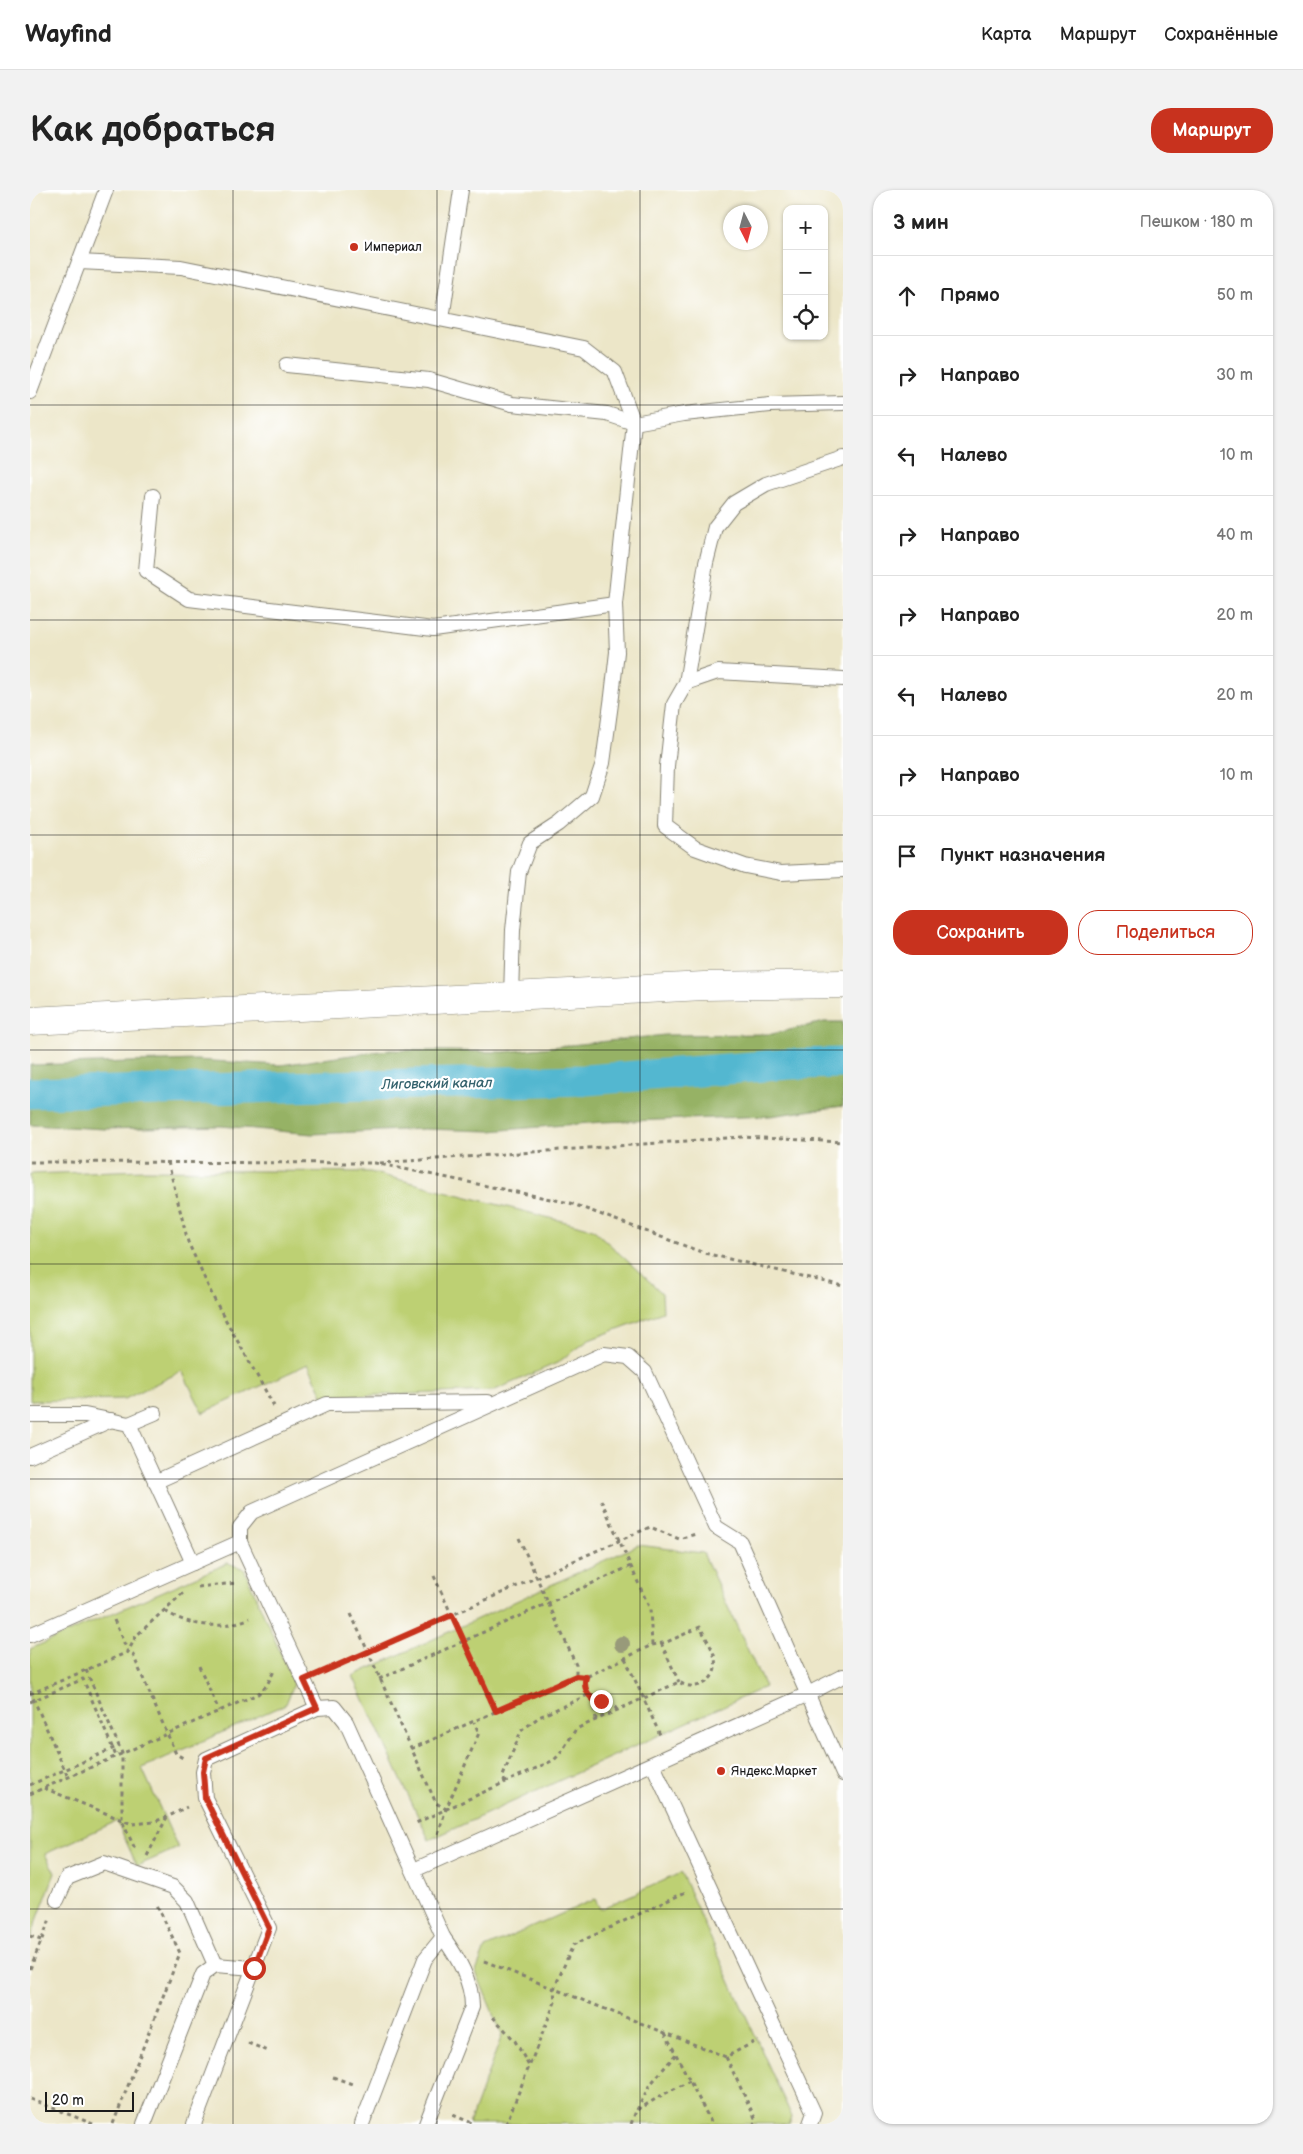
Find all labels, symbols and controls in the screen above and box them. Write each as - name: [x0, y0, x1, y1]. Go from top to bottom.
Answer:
- text: Wayfind: [25, 20, 112, 49]
- text: Карта: [981, 24, 1032, 45]
- text: Маршрут: [1060, 24, 1136, 45]
- text: Сохранённые: [1164, 24, 1278, 45]
- button: Маршрут: [1151, 108, 1273, 153]
- text: Как добраться: [30, 109, 276, 152]
- north arrow: [723, 205, 768, 250]
- map controls: [783, 205, 828, 340]
- button: +: [783, 205, 828, 250]
- text: 3 мин: [893, 210, 949, 235]
- text: Пешком · 180 m: [1140, 213, 1253, 232]
- place label: Империал: [364, 240, 422, 255]
- marker: Империал: [348, 241, 360, 253]
- button: −: [783, 250, 828, 295]
- icon: ahead: [893, 282, 921, 310]
- text: Прямо: [940, 284, 1000, 307]
- text: 50 m: [1217, 286, 1253, 305]
- button: locate: [783, 295, 828, 340]
- icon: right: [893, 362, 921, 390]
- text: Направо: [940, 364, 1020, 387]
- text: 30 m: [1216, 366, 1253, 385]
- icon: left: [893, 442, 921, 470]
- text: Налево: [940, 444, 1007, 467]
- text: 10 m: [1220, 446, 1253, 465]
- icon: right: [893, 522, 921, 550]
- text: Направо: [940, 524, 1020, 547]
- text: 40 m: [1216, 526, 1253, 545]
- icon: right: [893, 602, 921, 630]
- text: Направо: [940, 604, 1020, 627]
- text: 20 m: [1217, 606, 1253, 625]
- icon: left: [893, 682, 921, 710]
- text: Налево: [940, 684, 1007, 707]
- text: 20 m: [1217, 686, 1253, 705]
- icon: right: [893, 762, 921, 790]
- text: Направо: [940, 764, 1020, 787]
- text: 10 m: [1220, 766, 1253, 785]
- icon: arrive: [893, 842, 921, 870]
- text: Пункт назначения: [940, 844, 1105, 867]
- button: Сохранить: [893, 910, 1068, 955]
- button: Поделиться: [1078, 910, 1253, 955]
- water label: Лиговский канал: [381, 1074, 493, 1093]
- route end: [590, 1690, 613, 1713]
- place label: Яндекс.Маркет: [731, 1764, 818, 1779]
- marker: Яндекс.Маркет: [715, 1765, 727, 1777]
- route start: [243, 1957, 266, 1980]
- scale bar: [45, 2089, 134, 2112]
- text: 20 m: [52, 2092, 84, 2109]

